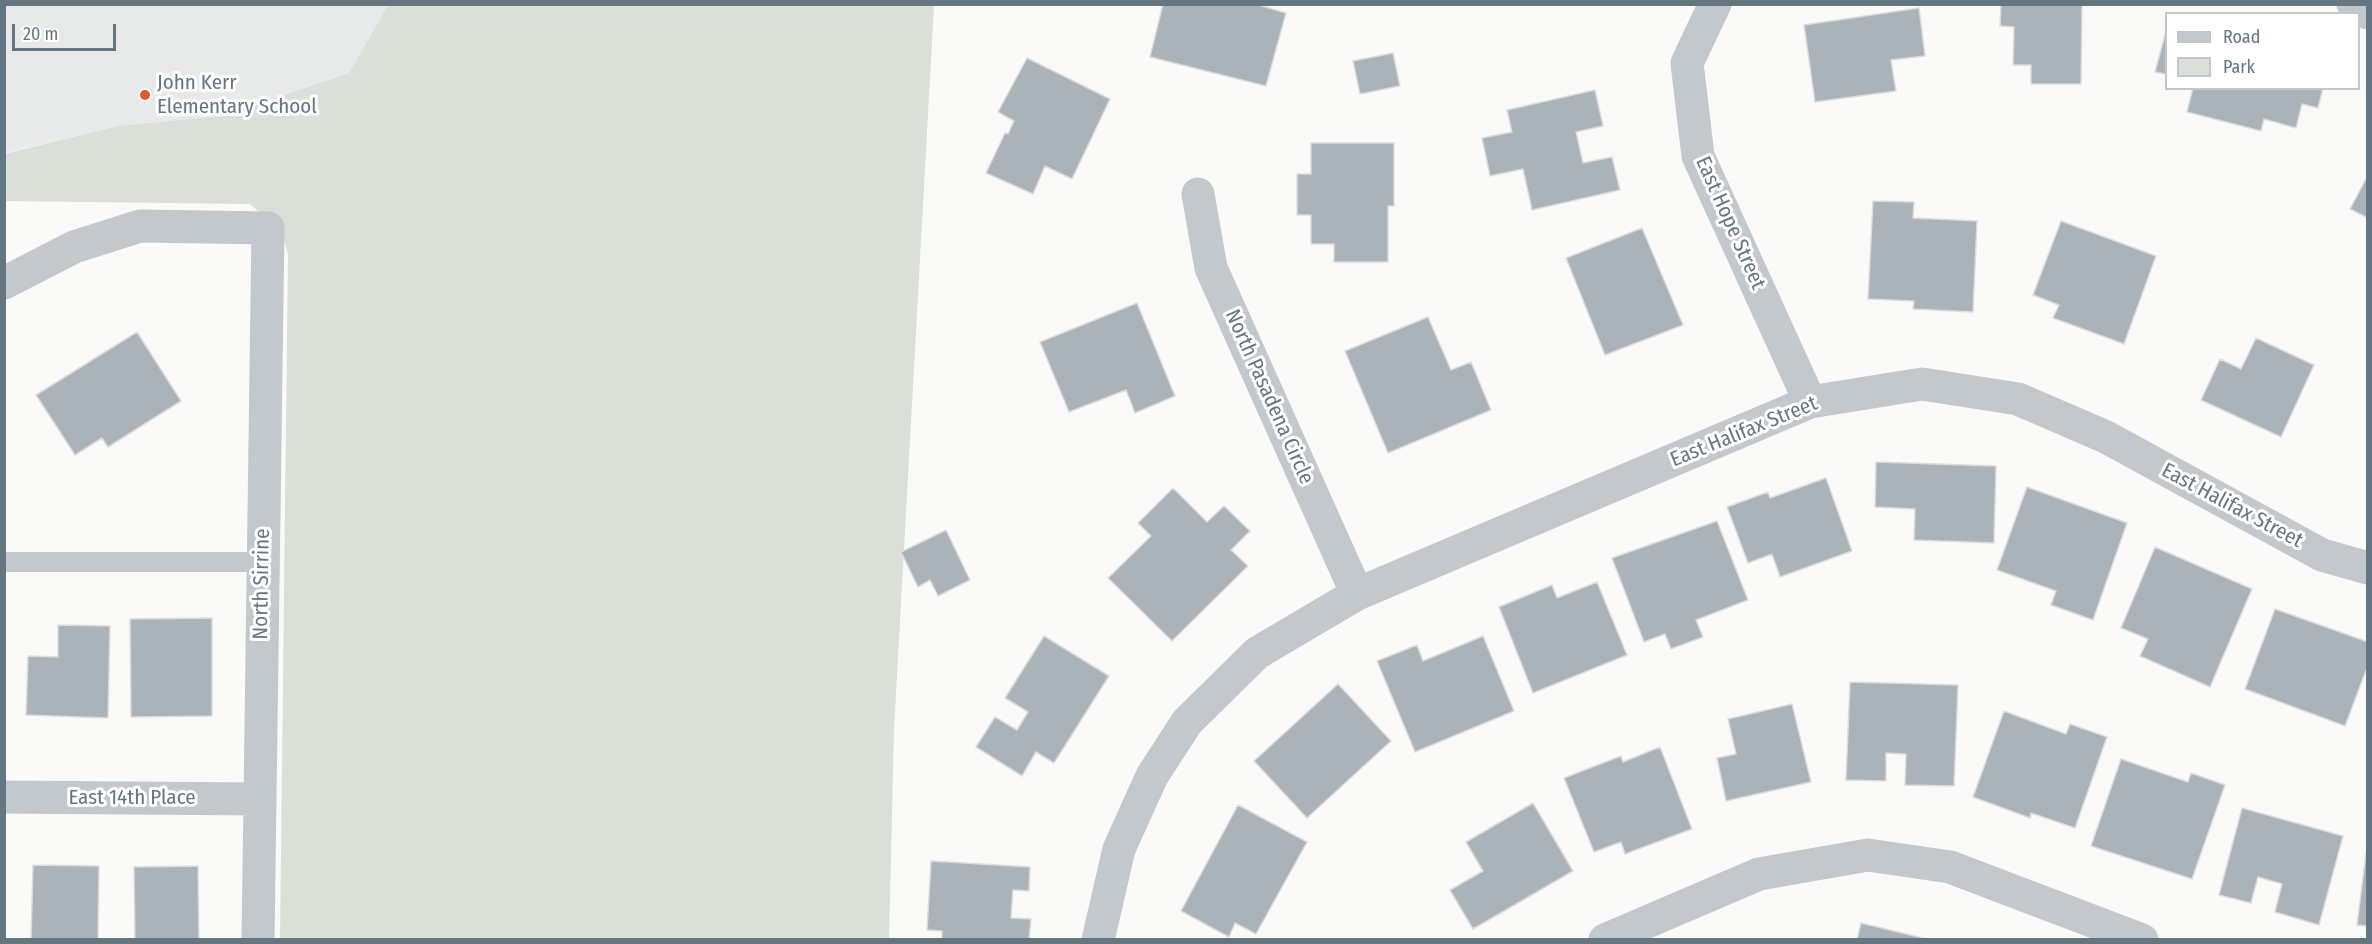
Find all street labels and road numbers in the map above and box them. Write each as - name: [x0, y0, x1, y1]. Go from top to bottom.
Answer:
- street label: East Hope Street: [1690, 153, 1770, 293]
- street label: North Pasadena Circle: [1219, 306, 1319, 488]
- street label: East Halifax Street: [1667, 391, 1821, 473]
- street label: East Halifax Street: [2157, 458, 2307, 554]
- street label: North Sirrine: [248, 528, 276, 640]
- street label: East 14th Place: [68, 785, 196, 811]

